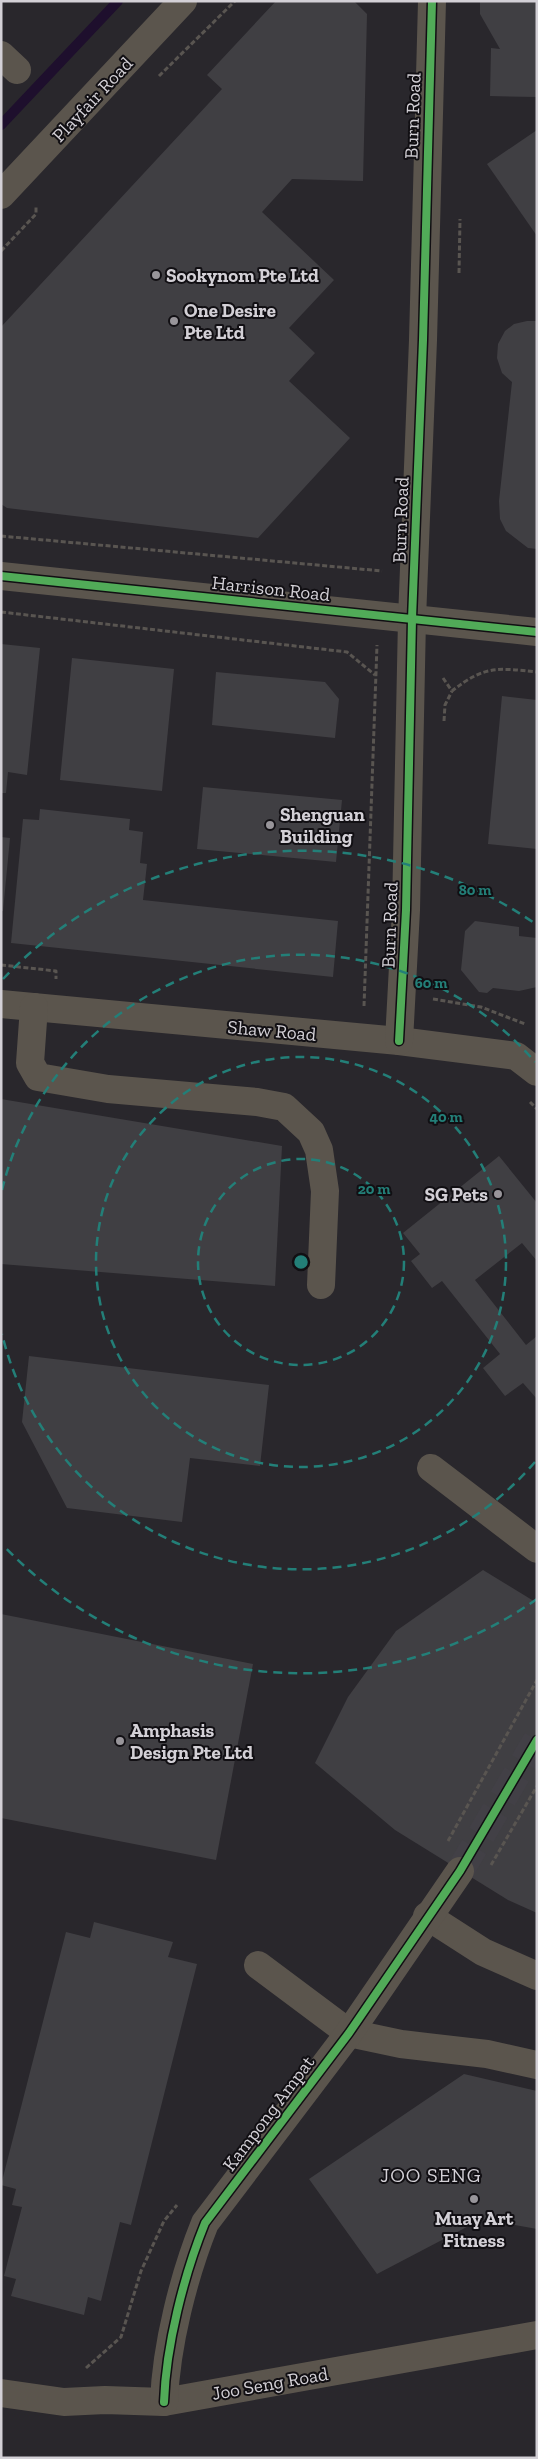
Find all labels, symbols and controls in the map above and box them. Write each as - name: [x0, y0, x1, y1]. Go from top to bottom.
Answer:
- street label: Playfair Road: [47, 52, 138, 147]
- street label: Burn Road: [400, 72, 426, 159]
- place label: Sookynom Pte Ltd: [166, 264, 319, 287]
- marker: Sookynom Pte Ltd: [150, 269, 162, 281]
- place label: One Desire Pte Ltd: [184, 299, 276, 344]
- marker: One Desire Pte Ltd: [168, 315, 180, 327]
- street label: Burn Road: [388, 476, 414, 563]
- street label: Harrison Road: [211, 571, 332, 606]
- place label: Shenguan Building: [280, 803, 366, 848]
- marker: Shenguan Building: [264, 819, 276, 831]
- street label: Burn Road: [377, 881, 403, 968]
- text: 80 m: [459, 881, 491, 899]
- text: 60 m: [415, 974, 447, 992]
- street label: Shaw Road: [227, 1015, 318, 1046]
- text: 40 m: [429, 1108, 463, 1126]
- text: 20 m: [358, 1180, 390, 1198]
- place label: SG Pets: [424, 1183, 488, 1206]
- marker: SG Pets: [492, 1188, 504, 1200]
- centre of rings: [292, 1253, 310, 1271]
- place label: Amphasis Design Pte Ltd: [130, 1719, 253, 1764]
- marker: Amphasis Design Pte Ltd: [114, 1735, 126, 1747]
- street label: Kampong Ampat: [218, 2051, 319, 2175]
- district label: JOO SENG: [380, 2163, 482, 2187]
- marker: Muay Art Fitness: [468, 2193, 480, 2205]
- place label: Muay Art Fitness: [435, 2207, 514, 2252]
- street label: Joo Seng Road: [210, 2362, 331, 2405]

